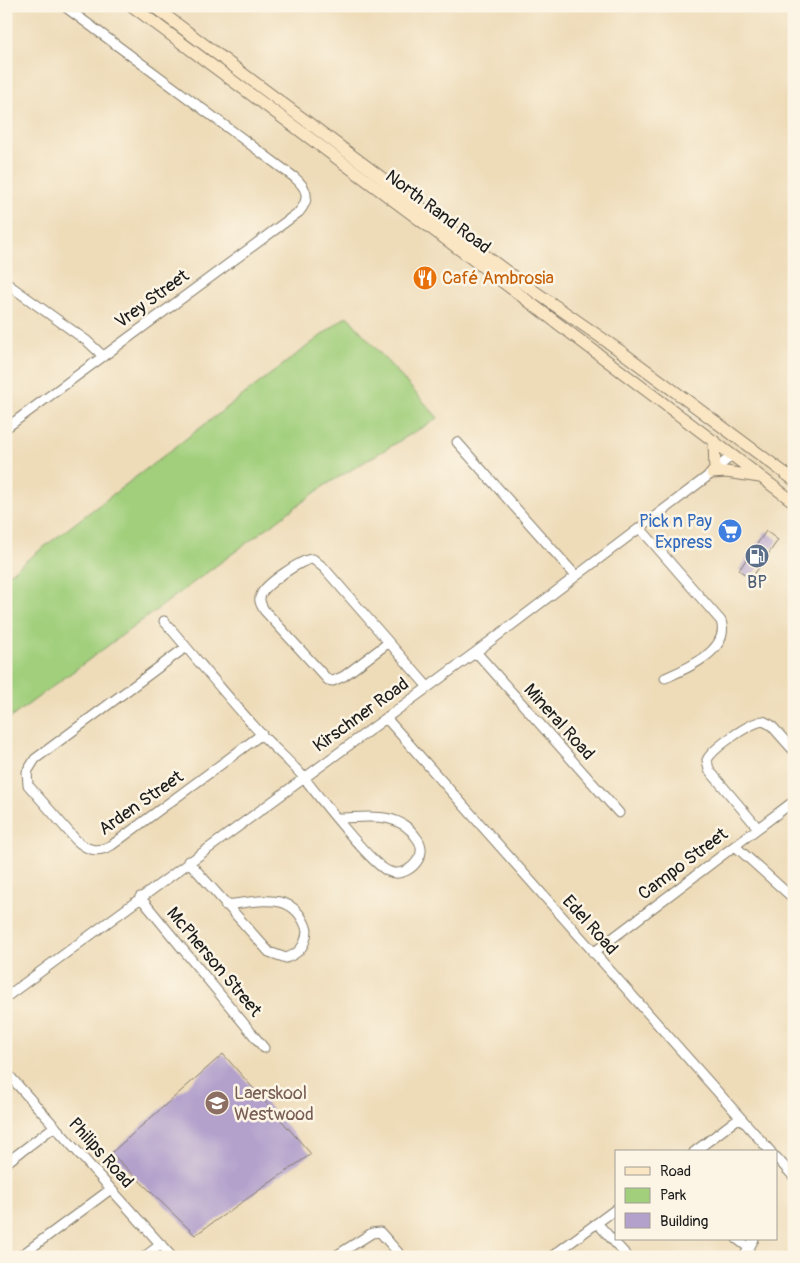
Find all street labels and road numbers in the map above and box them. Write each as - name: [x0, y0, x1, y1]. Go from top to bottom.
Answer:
- street label: North Rand Road: [381, 165, 495, 259]
- street label: Vrey Street: [110, 264, 194, 334]
- street label: Kirschner Road: [309, 673, 413, 757]
- street label: Mineral Road: [519, 679, 599, 765]
- street label: Arden Street: [94, 765, 188, 841]
- street label: Campo Street: [634, 822, 733, 905]
- street label: Edel Road: [557, 890, 623, 960]
- street label: McPherson Street: [161, 902, 267, 1022]
- street label: Philips Road: [63, 1113, 139, 1193]

